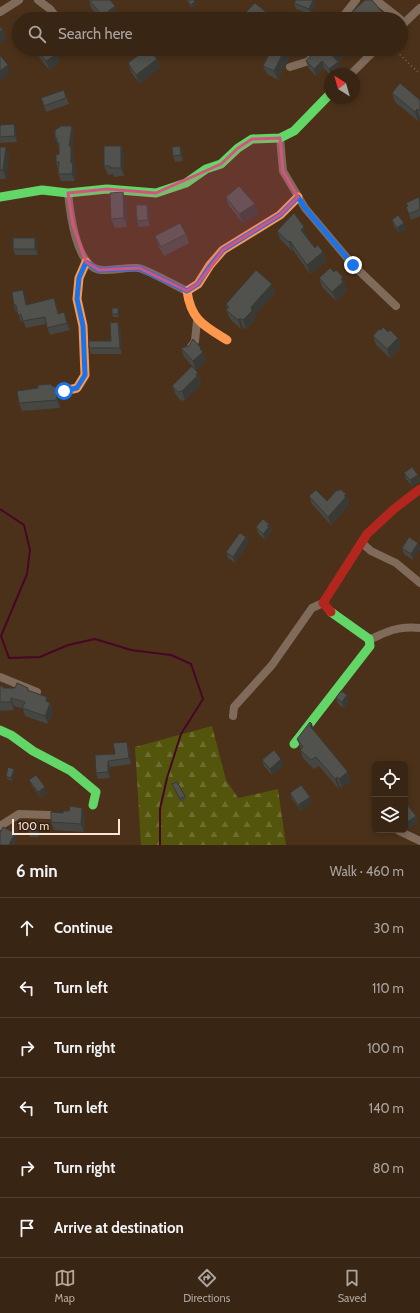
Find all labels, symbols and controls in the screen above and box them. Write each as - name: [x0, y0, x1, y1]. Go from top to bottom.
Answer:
- search box: [12, 12, 408, 56]
- icon: search: [26, 23, 48, 45]
- text: Search here: [58, 25, 133, 43]
- north arrow: [324, 68, 360, 104]
- route end: [344, 256, 362, 274]
- route start: [55, 382, 73, 400]
- map controls: [372, 761, 408, 833]
- button: locate: [372, 761, 408, 797]
- button: layers: [372, 797, 408, 833]
- scale bar: [12, 817, 120, 836]
- text: 100 m: [18, 819, 49, 833]
- text: 6 min: [16, 861, 58, 881]
- text: Walk · 460 m: [330, 863, 404, 879]
- icon: ahead: [16, 917, 38, 939]
- text: Continue: [54, 919, 113, 937]
- text: 30 m: [374, 920, 404, 936]
- icon: left: [16, 977, 38, 999]
- text: Turn left: [54, 979, 108, 997]
- text: 110 m: [372, 980, 404, 996]
- icon: right: [16, 1037, 38, 1059]
- text: Turn right: [54, 1039, 115, 1057]
- text: 100 m: [367, 1040, 404, 1056]
- icon: left: [16, 1097, 38, 1119]
- text: Turn left: [54, 1099, 108, 1117]
- text: 140 m: [369, 1100, 404, 1116]
- icon: right: [16, 1157, 38, 1179]
- text: Turn right: [54, 1159, 115, 1177]
- text: 80 m: [373, 1160, 404, 1176]
- icon: arrive: [16, 1217, 38, 1239]
- text: Arrive at destination: [54, 1219, 184, 1237]
- tab: Map: [54, 1267, 76, 1305]
- tab: Directions: [183, 1267, 230, 1305]
- tab: Saved: [338, 1267, 366, 1305]

